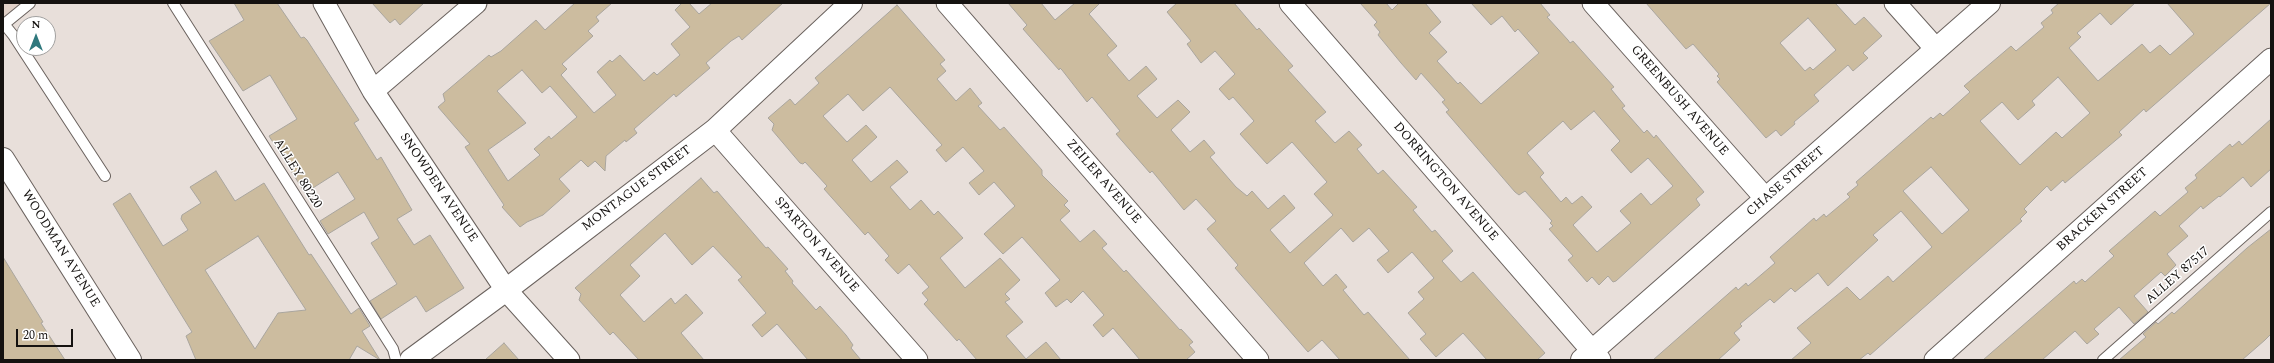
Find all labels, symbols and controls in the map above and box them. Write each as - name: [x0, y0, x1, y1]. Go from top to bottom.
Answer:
- north arrow: [16, 16, 56, 56]
- text: N: [32, 16, 40, 33]
- street label: GREENBUSH AVENUE: [1627, 43, 1731, 159]
- street label: DORRINGTON AVENUE: [1389, 119, 1501, 245]
- street label: SNOWDEN AVENUE: [396, 130, 480, 246]
- street label: ALLEY 80220: [269, 136, 325, 212]
- street label: ZEILER AVENUE: [1062, 137, 1144, 227]
- street label: MONTAGUE STREET: [579, 143, 695, 235]
- street label: CHASE STREET: [1744, 144, 1828, 220]
- street label: BRACKEN STREET: [2054, 165, 2152, 255]
- street label: WOODMAN AVENUE: [18, 187, 102, 311]
- street label: SPARTON AVENUE: [770, 194, 862, 296]
- street label: ALLEY 87517: [2143, 244, 2213, 308]
- scale bar: [18, 321, 75, 347]
- text: 20 m: [23, 326, 48, 345]

